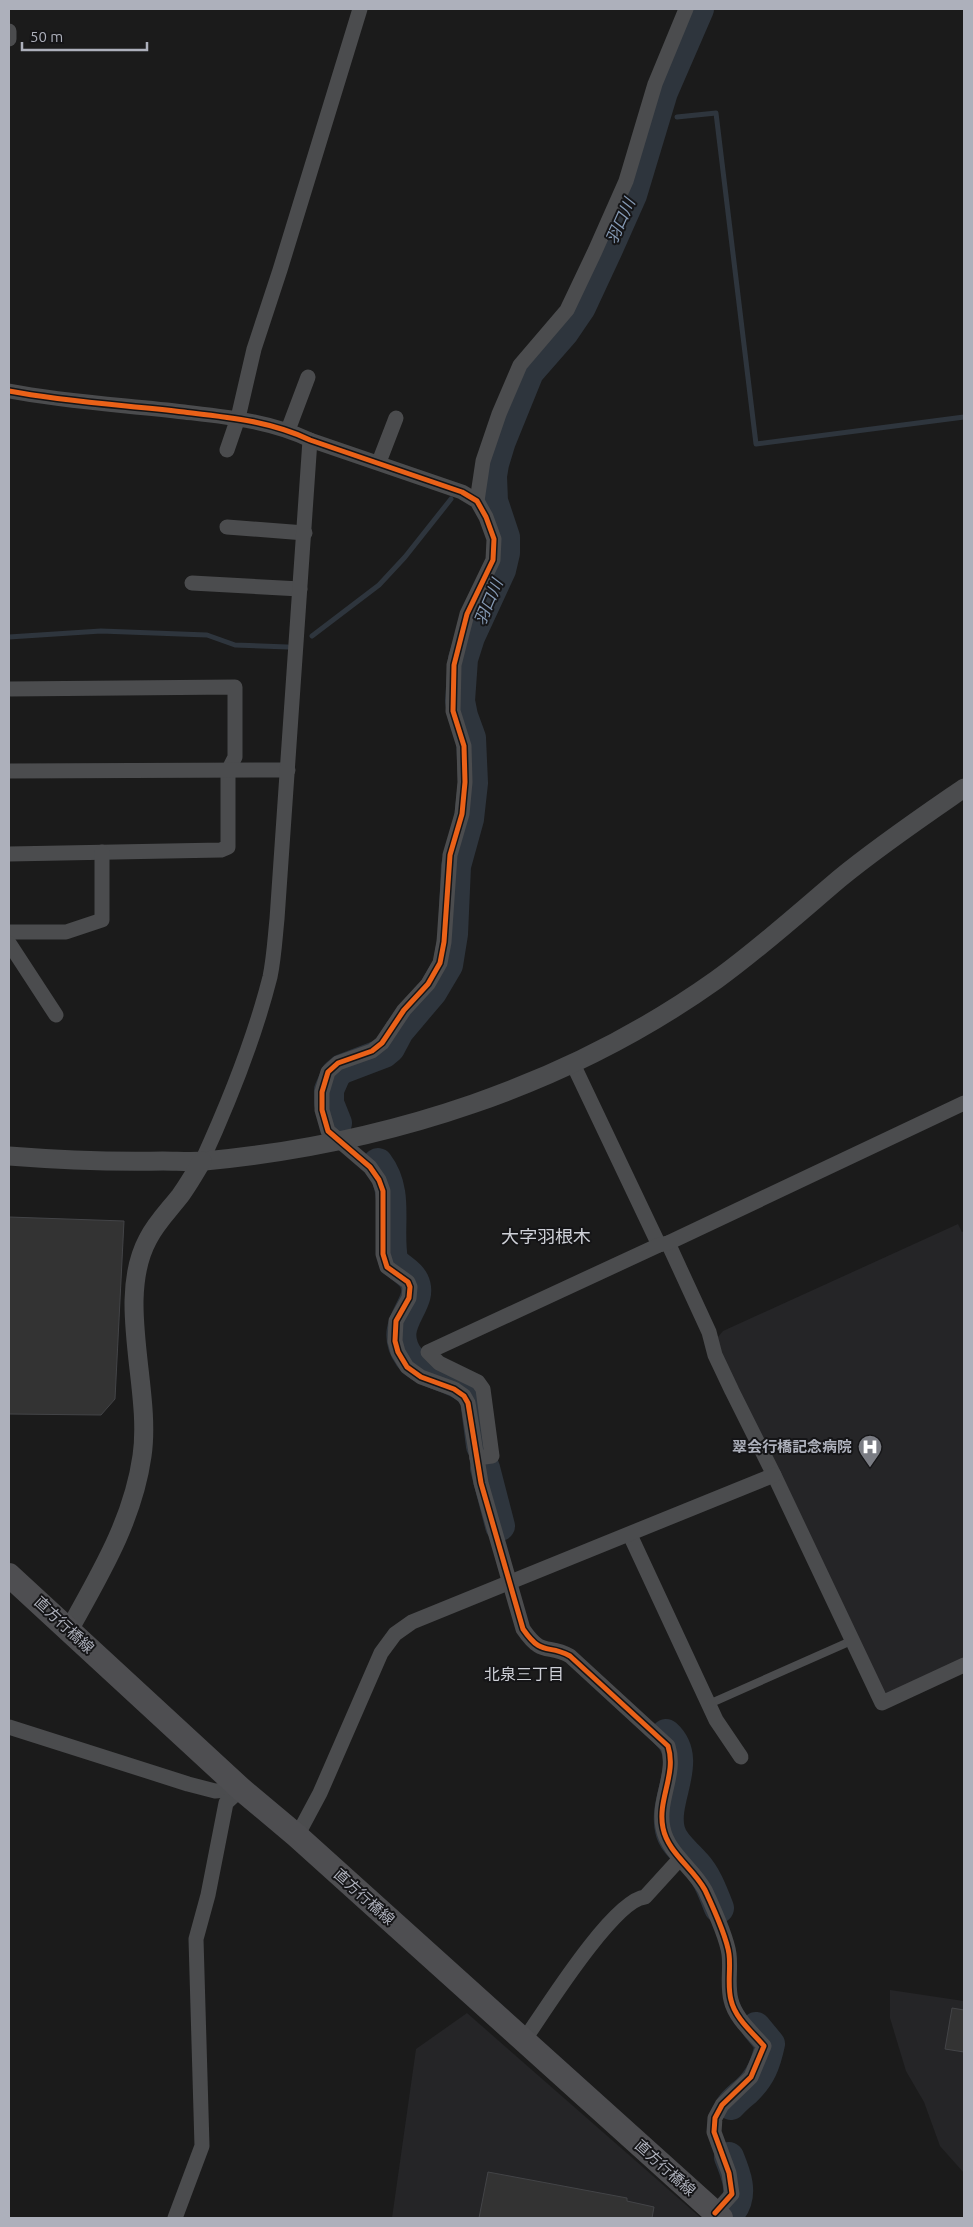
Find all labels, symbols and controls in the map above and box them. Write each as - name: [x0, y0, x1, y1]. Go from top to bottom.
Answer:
- scale bar: [22, 20, 148, 52]
- text: 50 m: [30, 28, 63, 45]
- water label: 羽口川: [602, 194, 639, 247]
- water label: 羽口川: [470, 575, 506, 628]
- district label: 大字羽根木: [501, 1226, 591, 1246]
- hospital icon: 翠会行橋記念病院: [857, 1434, 883, 1468]
- place label: 翠会行橋記念病院: [732, 1438, 852, 1455]
- street label: 直方行橋線: [31, 1593, 98, 1656]
- district label: 北泉三丁目: [484, 1665, 564, 1683]
- street label: 直方行橋線: [331, 1865, 398, 1928]
- street label: 直方行橋線: [632, 2136, 699, 2199]

